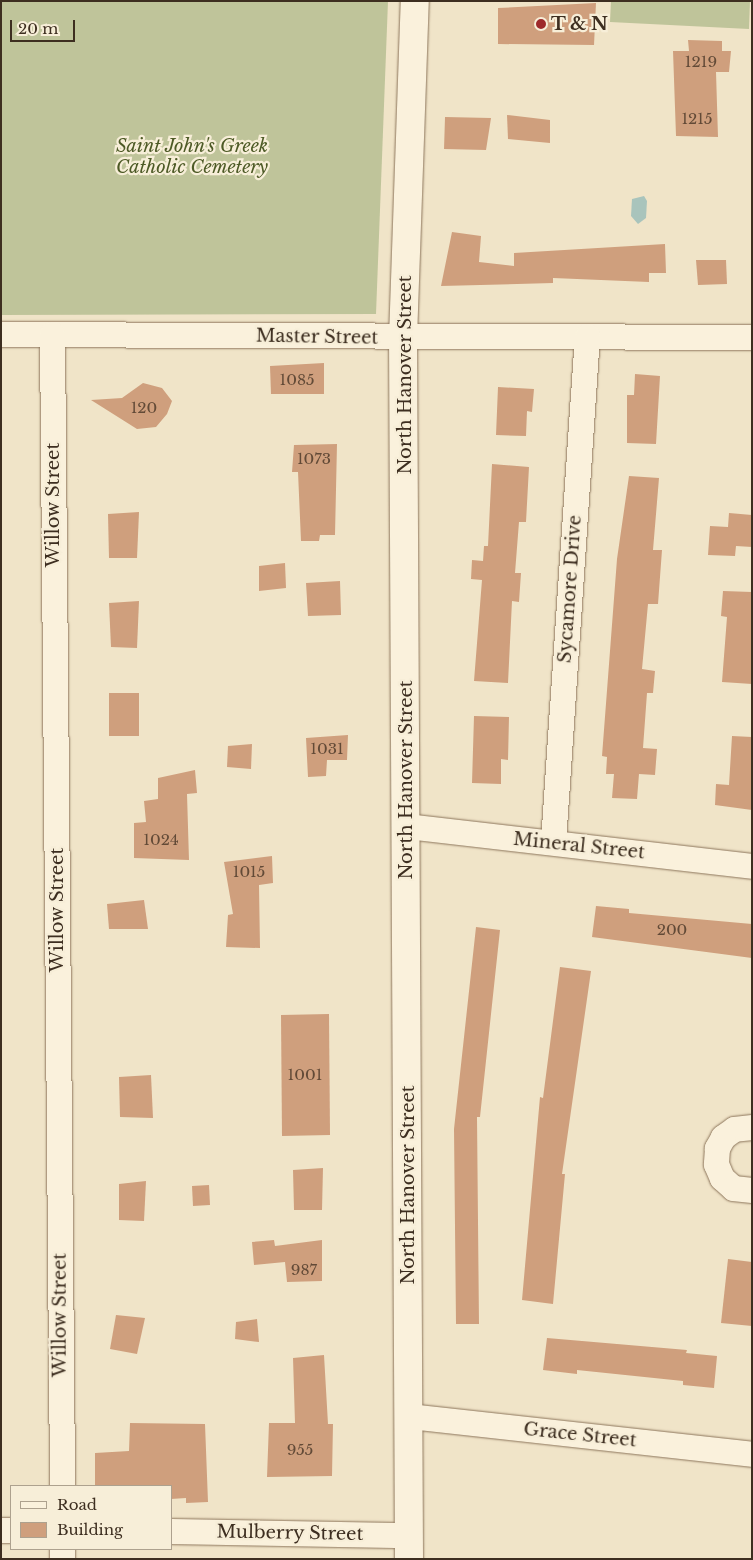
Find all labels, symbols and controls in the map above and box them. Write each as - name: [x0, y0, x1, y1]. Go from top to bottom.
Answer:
- scale bar: [12, 10, 78, 42]
- place label: T & N: [551, 13, 608, 35]
- marker: T & N: [535, 18, 547, 30]
- text: 20 m: [18, 19, 58, 38]
- house number: 1219: [685, 53, 717, 71]
- house number: 1215: [681, 110, 713, 128]
- park label: Saint John's Greek Catholic Cemetery: [115, 136, 269, 178]
- street label: North Hanover Street: [394, 275, 416, 475]
- street label: Master Street: [255, 325, 379, 349]
- house number: 1085: [279, 371, 315, 389]
- house number: 120: [131, 399, 157, 417]
- street label: Willow Street: [42, 443, 64, 567]
- house number: 1073: [297, 450, 331, 468]
- street label: Sycamore Drive: [554, 514, 586, 664]
- street label: North Hanover Street: [395, 680, 417, 880]
- house number: 1031: [310, 740, 344, 758]
- street label: Mineral Street: [512, 828, 646, 864]
- house number: 1024: [143, 831, 179, 849]
- street label: Willow Street: [46, 848, 68, 972]
- house number: 1015: [233, 863, 265, 881]
- house number: 200: [657, 921, 687, 939]
- house number: 1001: [288, 1066, 322, 1084]
- street label: North Hanover Street: [397, 1085, 419, 1285]
- street label: Willow Street: [49, 1253, 71, 1377]
- house number: 987: [291, 1261, 317, 1279]
- street label: Grace Street: [522, 1418, 638, 1452]
- house number: 955: [287, 1441, 313, 1459]
- legend: [10, 1485, 172, 1550]
- text: Road: [57, 1495, 97, 1514]
- text: Building: [57, 1520, 123, 1539]
- street label: Mulberry Street: [216, 1521, 364, 1545]

